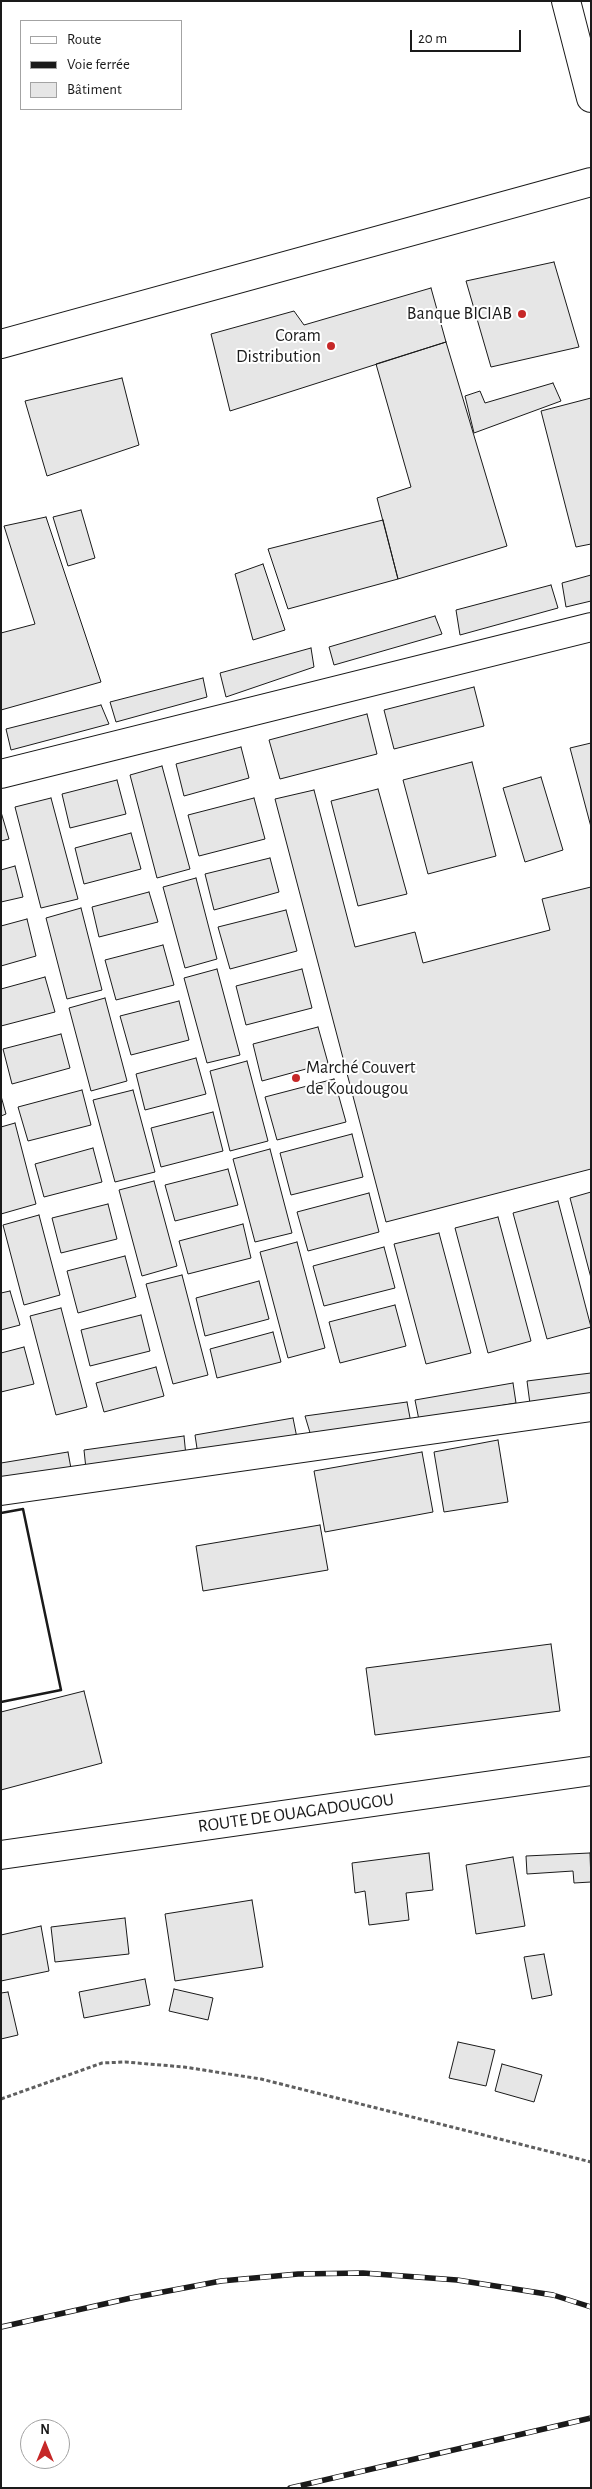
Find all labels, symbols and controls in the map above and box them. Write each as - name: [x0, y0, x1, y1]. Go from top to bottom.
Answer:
- legend: [20, 20, 182, 110]
- scale bar: [412, 20, 523, 52]
- text: 20 m: [418, 31, 447, 46]
- text: Route: [67, 32, 101, 47]
- text: Voie ferrée: [67, 57, 130, 72]
- text: Bâtiment: [67, 82, 122, 97]
- place label: Banque BICIAB: [407, 303, 512, 325]
- marker: Banque BICIAB: [516, 308, 528, 320]
- place label: Coram Distribution: [236, 325, 321, 368]
- marker: Coram Distribution: [325, 340, 337, 352]
- place label: Marché Couvert de Koudougou: [306, 1057, 416, 1100]
- marker: Marché Couvert de Koudougou: [290, 1072, 302, 1084]
- street label: ROUTE DE OUAGADOUGOU: [197, 1789, 395, 1837]
- north arrow: [20, 2419, 70, 2469]
- text: N: [40, 2423, 50, 2437]

